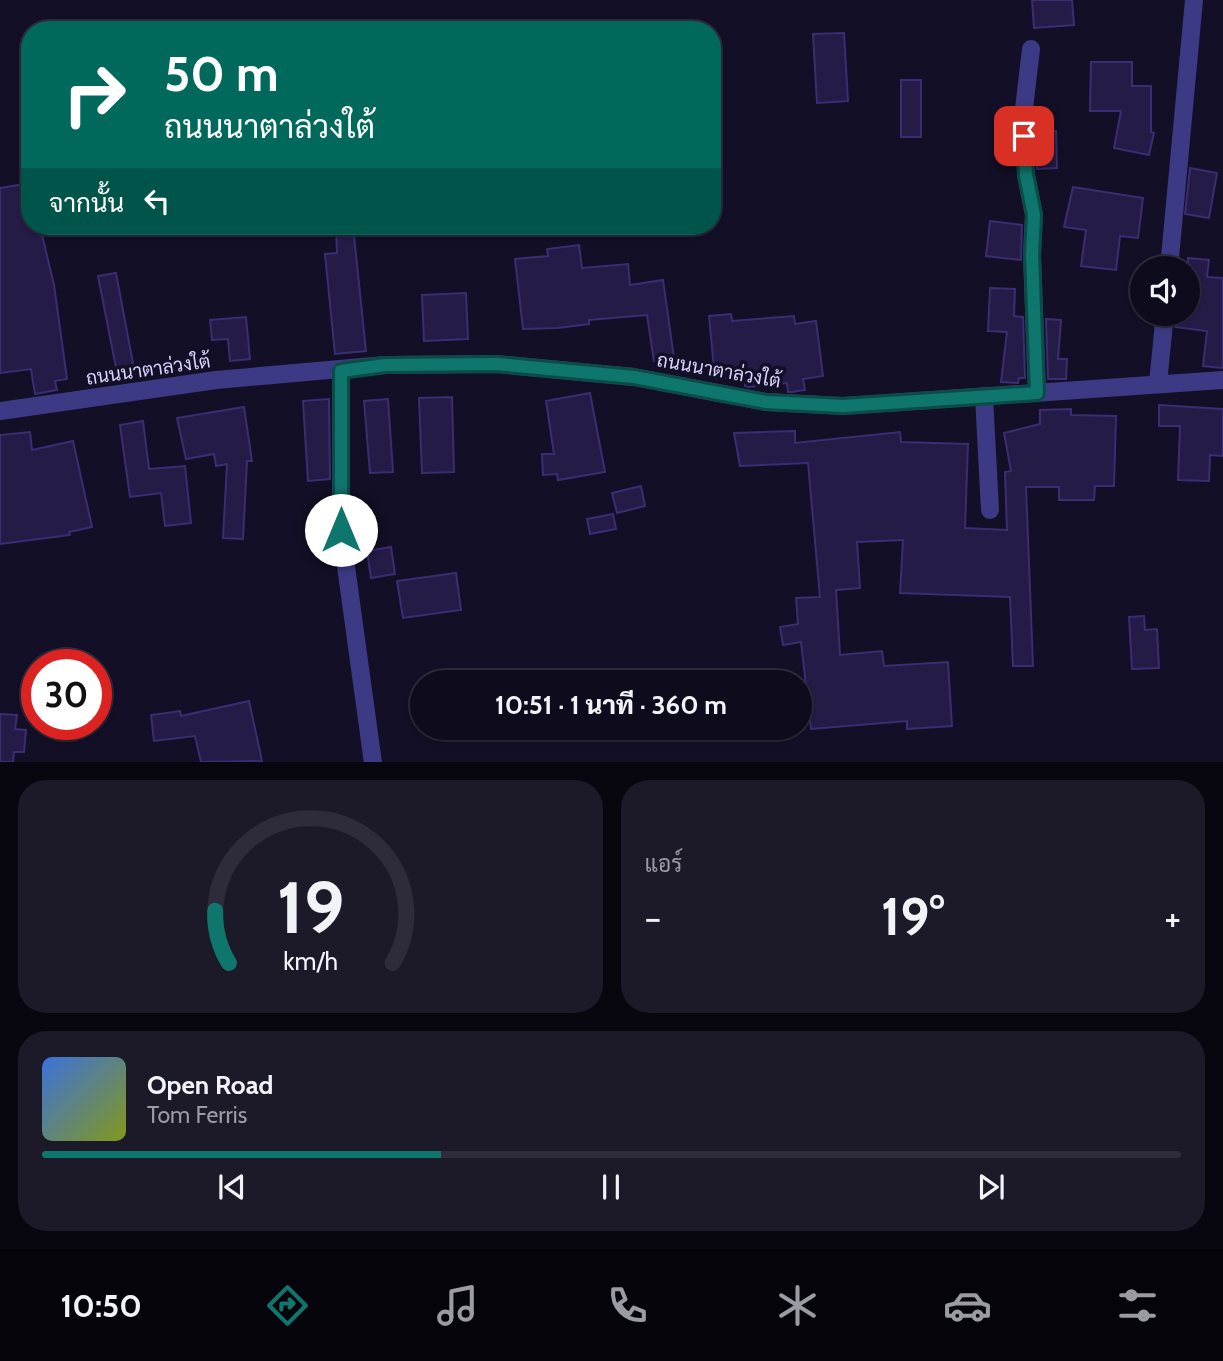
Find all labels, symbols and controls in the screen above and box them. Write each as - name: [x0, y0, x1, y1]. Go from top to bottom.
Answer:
- text: 50 m: [164, 44, 279, 103]
- icon: right: [49, 49, 140, 140]
- pin: [994, 106, 1054, 166]
- text: ถนนนาตาล่วงใต้: [164, 107, 375, 146]
- icon: arrive: [1005, 117, 1043, 155]
- icon: left: [138, 182, 176, 220]
- text: จากนั้น: [49, 187, 124, 219]
- map controls: [1130, 256, 1200, 326]
- button: sound: [1130, 256, 1200, 326]
- street label: ถนนนาตาล่วงใต้: [655, 347, 784, 393]
- street label: ถนนนาตาล่วงใต้: [84, 348, 213, 390]
- position arrow: [304, 493, 378, 567]
- speed limit sign: 30: [21, 649, 112, 740]
- text: 10:51 · 1 นาที · 360 m: [495, 689, 727, 721]
- text: แอร์: [645, 850, 682, 878]
- text: 19: [276, 863, 344, 951]
- text: 19°: [881, 885, 944, 948]
- text: −: [645, 894, 661, 941]
- text: +: [1164, 894, 1181, 941]
- text: km/h: [283, 945, 338, 975]
- text: Open Road: [147, 1069, 273, 1101]
- text: Tom Ferris: [147, 1101, 247, 1129]
- icon: previous: [213, 1168, 251, 1206]
- icon: pause: [592, 1168, 630, 1206]
- icon: next: [972, 1168, 1010, 1206]
- icon: directions: [263, 1281, 312, 1330]
- icon: music: [433, 1281, 482, 1330]
- icon: phone: [603, 1281, 652, 1330]
- icon: climate: [773, 1281, 822, 1330]
- icon: car: [943, 1281, 992, 1330]
- icon: filters: [1113, 1281, 1162, 1330]
- text: 10:50: [61, 1286, 142, 1325]

